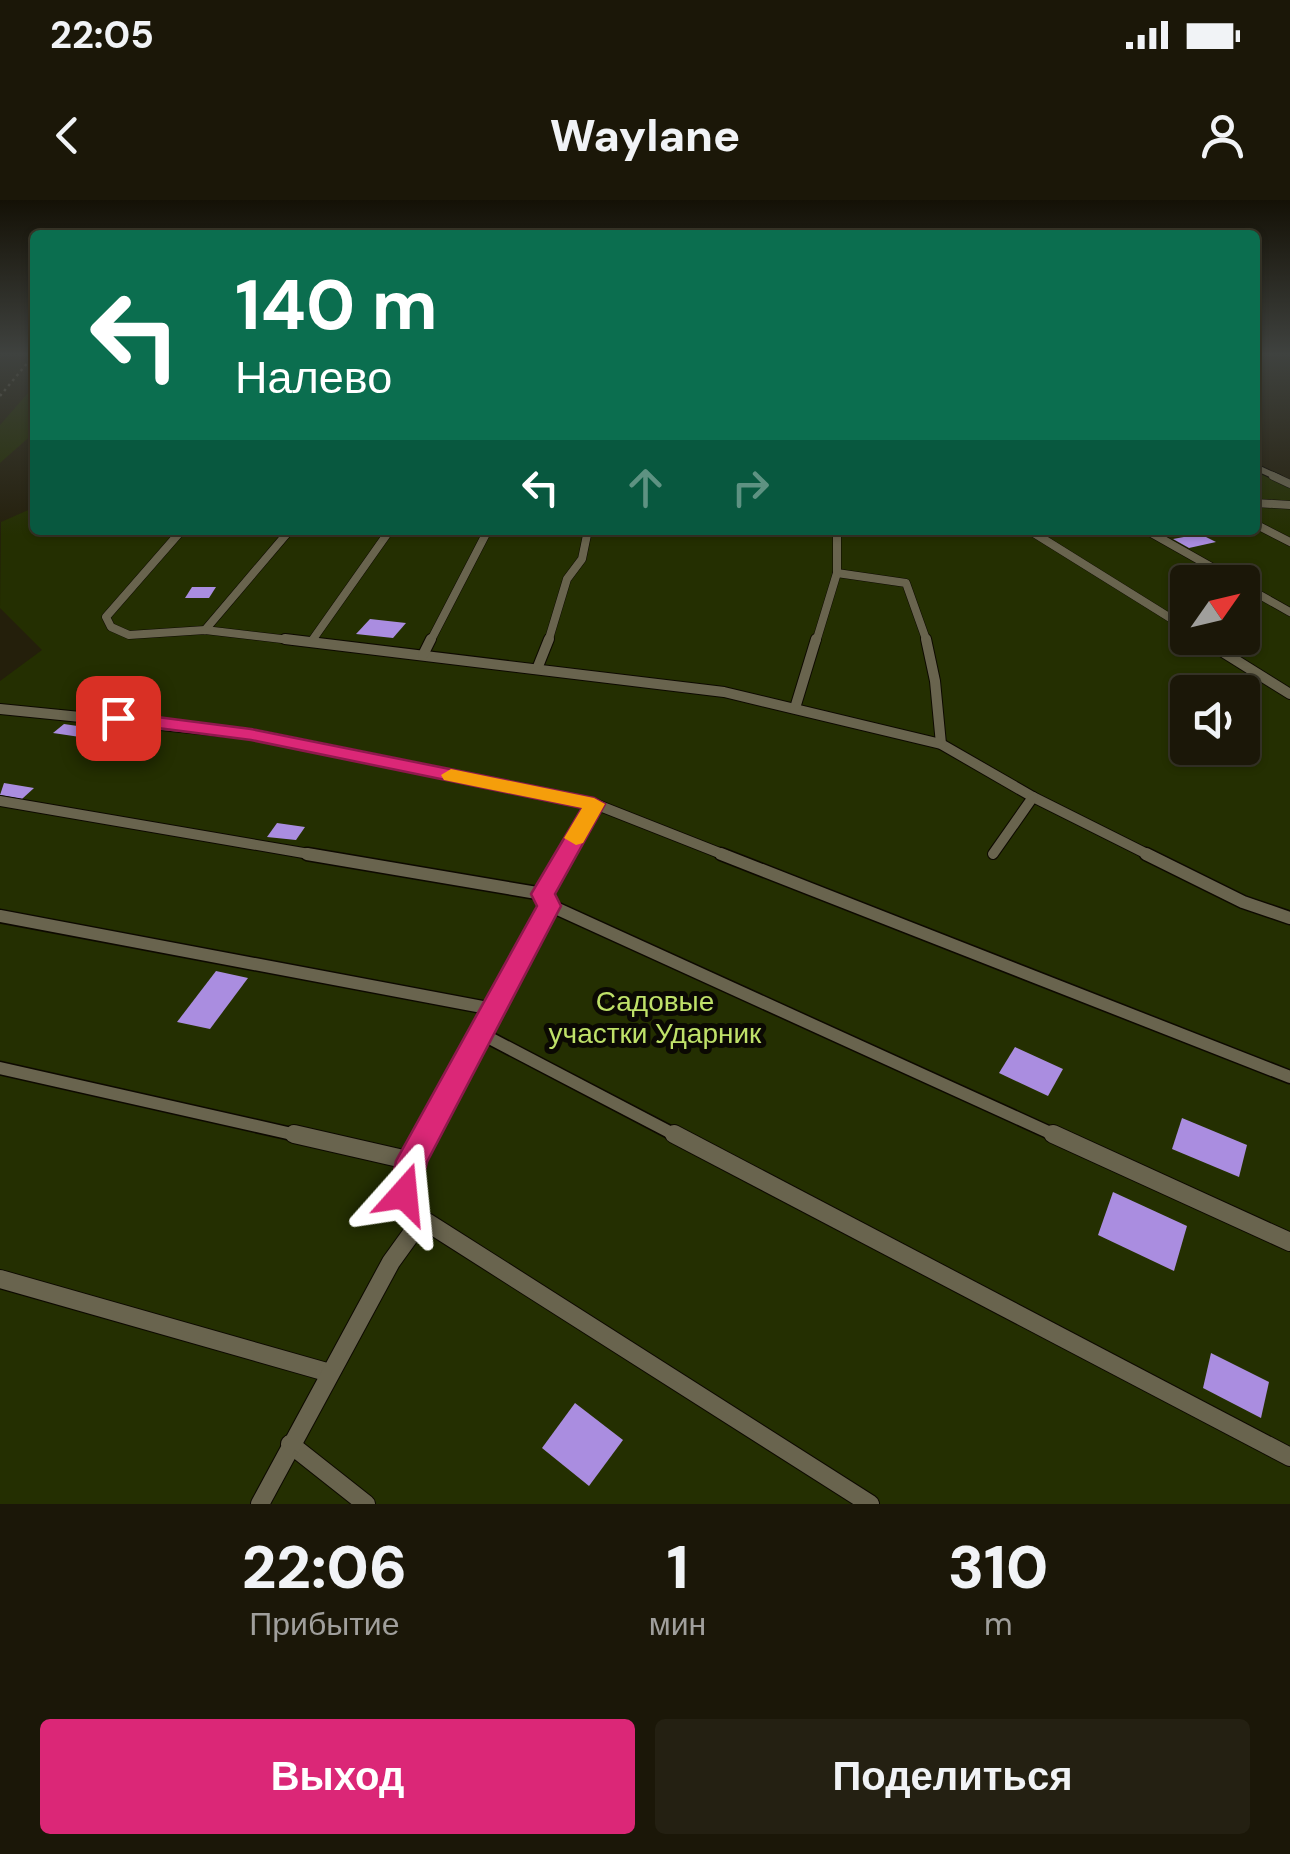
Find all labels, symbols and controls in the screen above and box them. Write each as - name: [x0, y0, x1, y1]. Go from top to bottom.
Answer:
- text: 22:05: [50, 10, 154, 60]
- text: Waylane: [550, 106, 740, 165]
- icon: back: [40, 108, 95, 163]
- icon: person: [1195, 108, 1250, 163]
- text: 140 m: [235, 260, 438, 351]
- icon: left: [70, 270, 200, 400]
- text: Налево: [235, 348, 392, 407]
- icon: left: [513, 460, 568, 515]
- icon: ahead: [618, 460, 673, 515]
- icon: right: [723, 460, 778, 515]
- north arrow: [1170, 565, 1260, 655]
- map controls: [1170, 565, 1260, 765]
- button: sound: [1170, 675, 1260, 765]
- pin: [76, 676, 161, 761]
- icon: arrive: [91, 691, 146, 746]
- park label: Садовые участки Ударник: [549, 983, 762, 1052]
- position arrow: [352, 1142, 456, 1246]
- text: 22:06: [242, 1528, 407, 1607]
- text: 1: [666, 1528, 689, 1607]
- text: 310: [948, 1528, 1048, 1607]
- text: Прибытие: [249, 1603, 400, 1645]
- text: мин: [649, 1603, 706, 1645]
- text: m: [984, 1603, 1012, 1645]
- button: Выход: [40, 1719, 635, 1834]
- button: Поделиться: [655, 1719, 1250, 1834]

